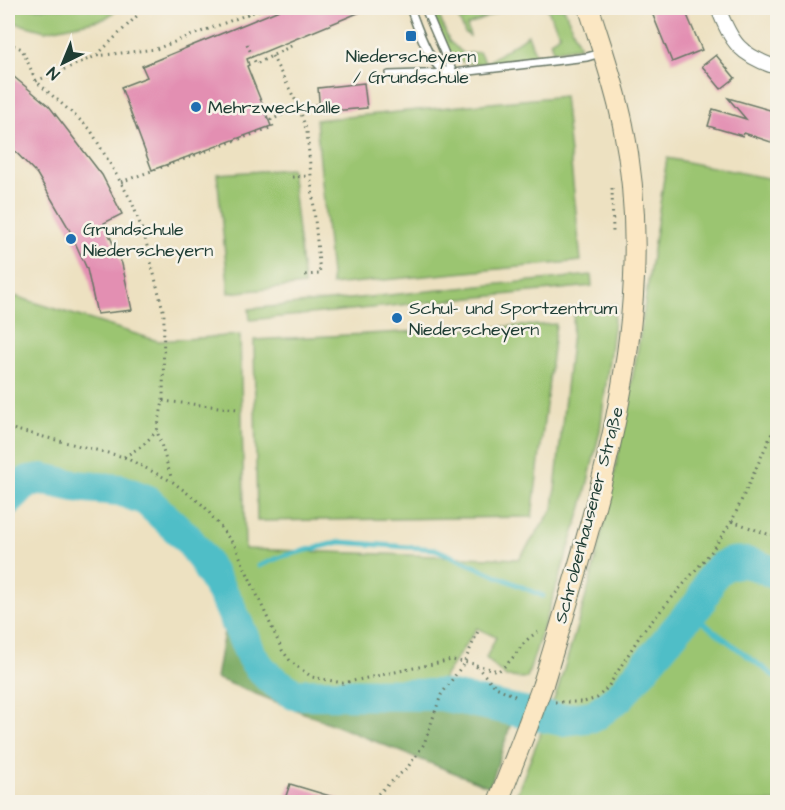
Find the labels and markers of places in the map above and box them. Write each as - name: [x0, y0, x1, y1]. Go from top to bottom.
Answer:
- marker: Niederscheyern / Grundschule: [404, 29, 418, 43]
- place label: Niederscheyern / Grundschule: [346, 44, 476, 90]
- place label: Mehrzweckhalle: [208, 95, 341, 120]
- marker: Mehrzweckhalle: [189, 100, 203, 114]
- place label: Grundschule Niederscheyern: [83, 217, 213, 264]
- marker: Grundschule Niederscheyern: [64, 232, 78, 246]
- place label: Schul- und Sportzentrum Niederscheyern: [409, 296, 617, 343]
- marker: Schul- und Sportzentrum Niederscheyern: [390, 311, 404, 325]

